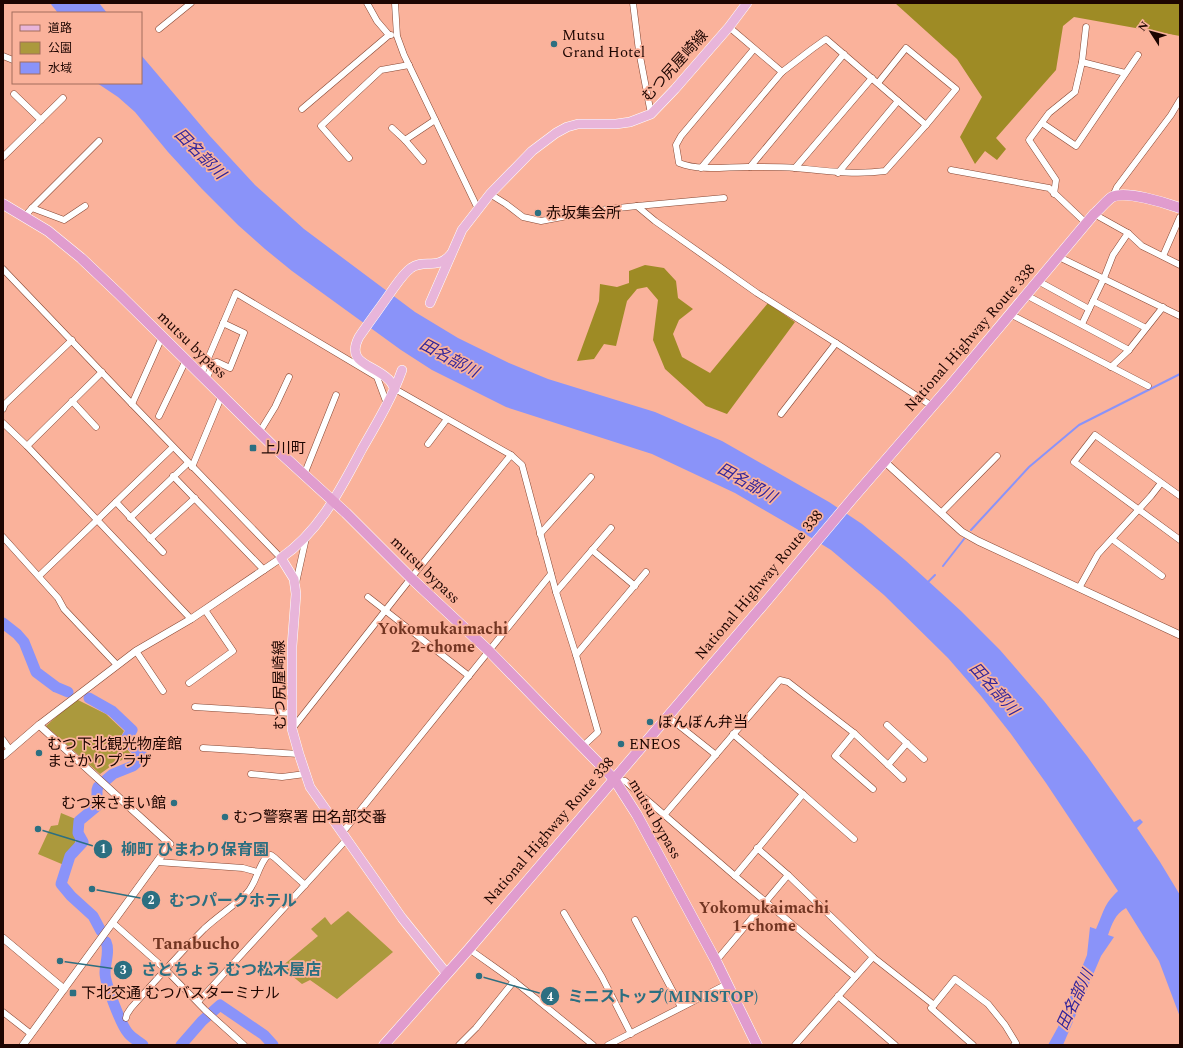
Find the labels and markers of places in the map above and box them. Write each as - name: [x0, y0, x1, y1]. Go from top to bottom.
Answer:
- place label: Mutsu Grand Hotel: [562, 24, 645, 64]
- marker: Mutsu Grand Hotel: [549, 39, 559, 49]
- place label: 赤坂集会所: [546, 202, 621, 225]
- marker: 赤坂集会所: [533, 208, 543, 218]
- place label: 上川町: [261, 437, 306, 460]
- marker: 上川町: [248, 443, 258, 453]
- place label: ぼんぼん弁当: [658, 711, 748, 734]
- marker: ぼんぼん弁当: [645, 717, 655, 727]
- place label: むつ下北観光物産館 まさかりプラザ: [47, 733, 182, 773]
- place label: ENEOS: [629, 733, 681, 756]
- marker: ENEOS: [616, 739, 626, 749]
- marker: むつ下北観光物産館 まさかりプラザ: [34, 748, 44, 758]
- place label: むつ来さまい館: [61, 792, 166, 815]
- marker: むつ来さまい館: [169, 798, 179, 808]
- place label: むつ警察署 田名部交番: [233, 806, 387, 829]
- marker: むつ警察署 田名部交番: [220, 812, 230, 822]
- callout: 柳町 ひまわり保育園: [93, 835, 277, 863]
- callout: むつパークホテル: [141, 886, 305, 914]
- callout: さとちょう むつ松木屋店: [113, 956, 329, 984]
- place label: 下北交通 むつバスターミナル: [81, 982, 280, 1005]
- callout: ミニストップ(MINISTOP): [540, 982, 766, 1010]
- marker: 下北交通 むつバスターミナル: [68, 988, 78, 998]

